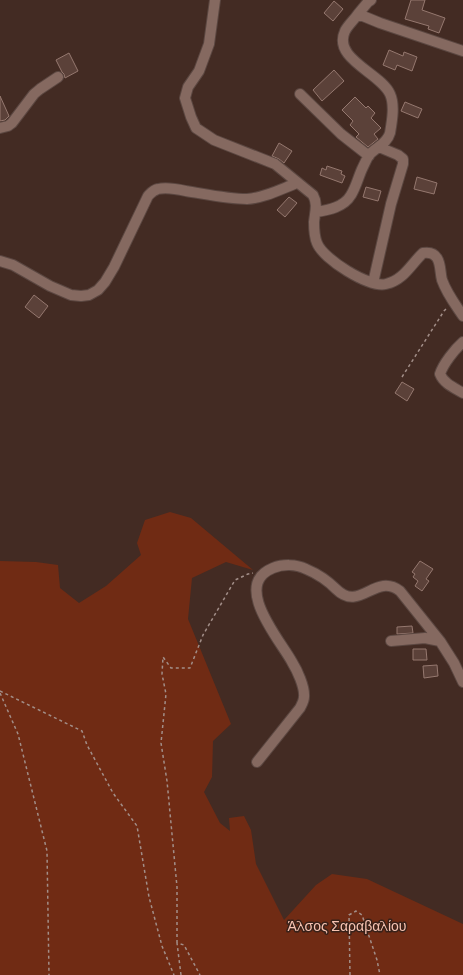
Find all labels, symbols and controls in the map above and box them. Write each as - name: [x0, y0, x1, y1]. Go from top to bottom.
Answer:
- park label: Άλσος Σαραβαλίου: [288, 917, 406, 935]

